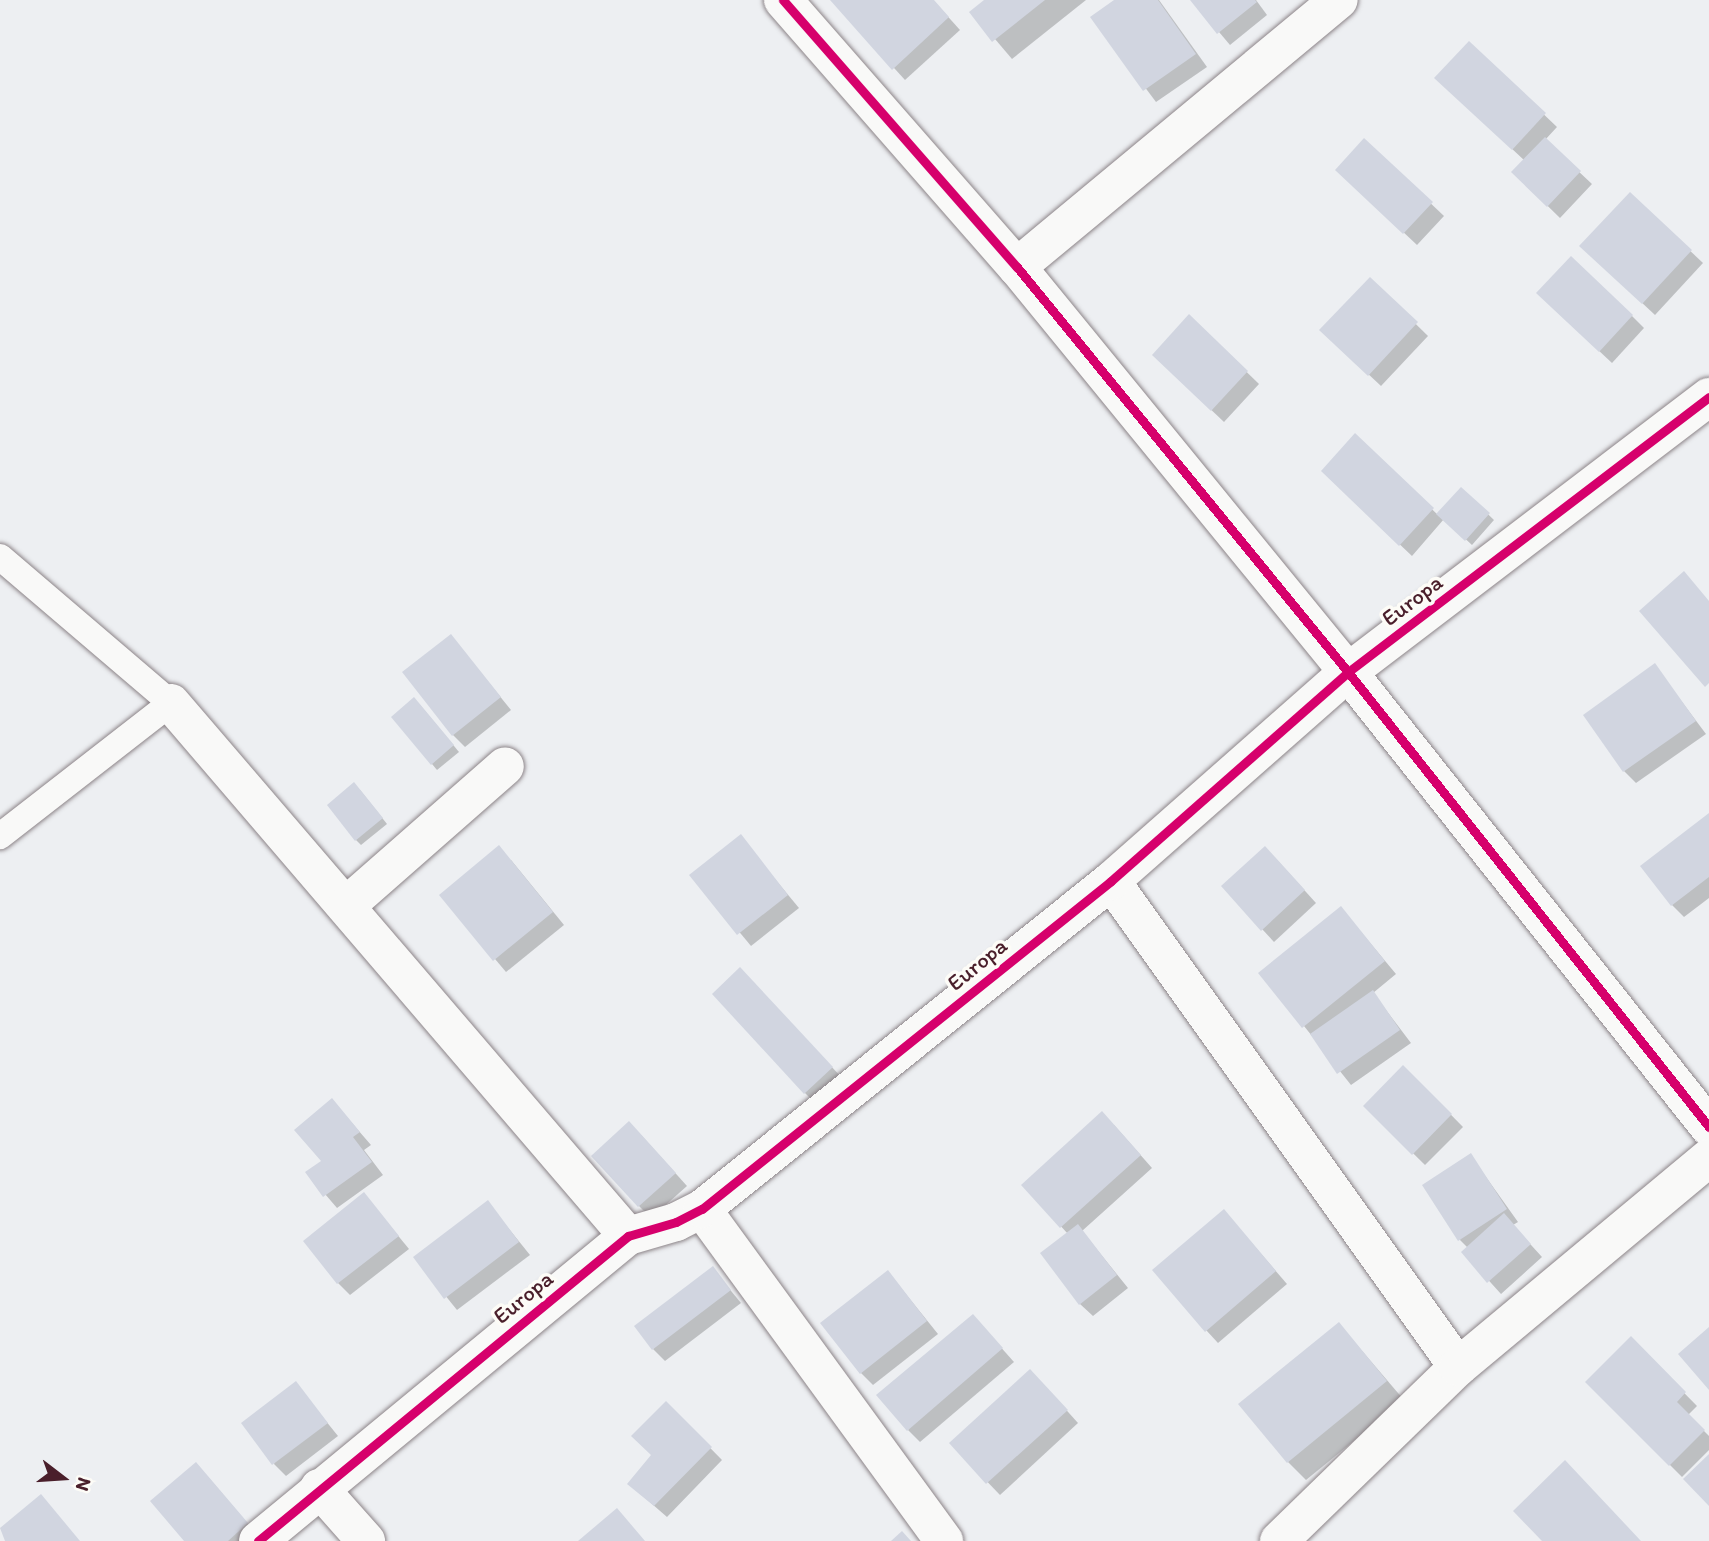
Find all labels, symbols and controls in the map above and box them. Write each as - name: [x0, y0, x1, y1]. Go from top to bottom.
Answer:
- street label: Europa: [1376, 568, 1448, 632]
- street label: Europa: [941, 931, 1013, 997]
- street label: Europa: [487, 1264, 559, 1330]
- north arrow: [28, 1443, 98, 1513]
- text: N: [71, 1475, 96, 1494]

